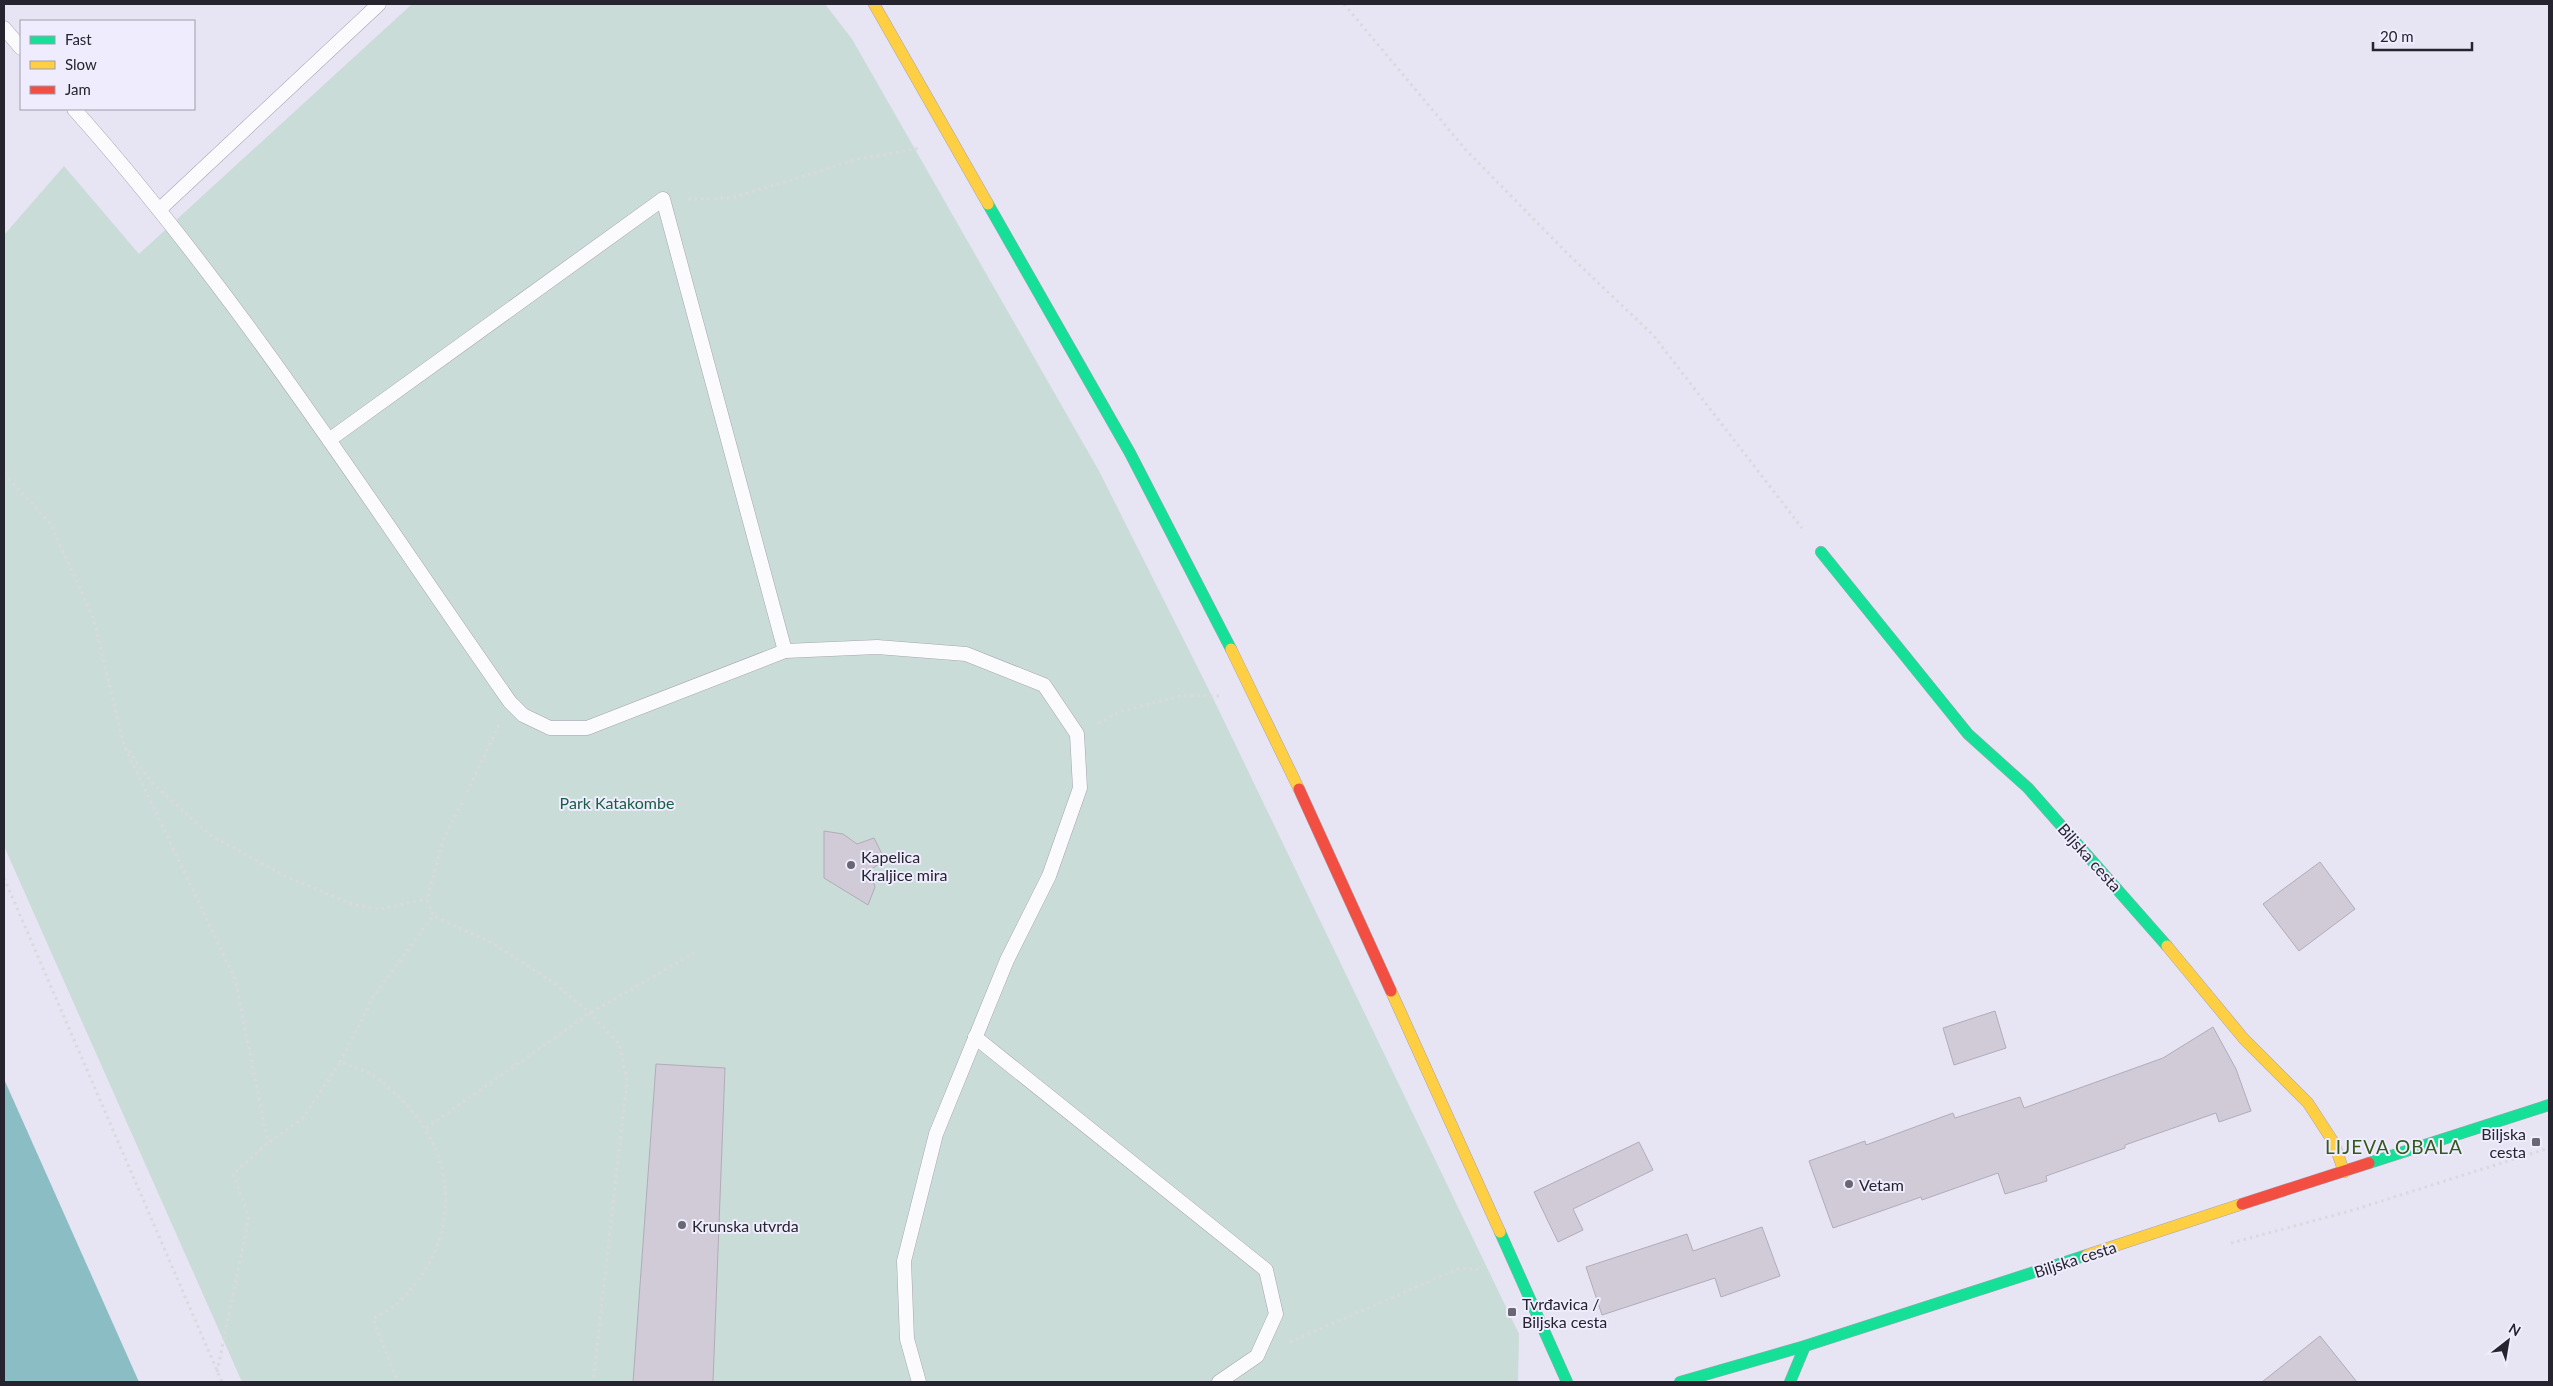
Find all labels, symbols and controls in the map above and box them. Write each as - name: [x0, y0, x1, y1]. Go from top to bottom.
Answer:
- legend: [20, 20, 195, 110]
- scale bar: [2373, 20, 2472, 52]
- text: 20 m: [2380, 27, 2414, 45]
- text: Fast: [65, 30, 92, 48]
- text: Slow: [65, 55, 97, 73]
- text: Jam: [65, 80, 91, 98]
- park label: Park Katakombe: [560, 793, 674, 812]
- street label: Biljska cesta: [2054, 819, 2126, 895]
- place label: Kapelica Kraljice mira: [861, 847, 947, 884]
- marker: Kapelica Kraljice mira: [845, 859, 857, 871]
- place label: Biljska cesta: [2481, 1124, 2526, 1161]
- district label: LIJEVA OBALA: [2325, 1135, 2463, 1158]
- marker: Biljska cesta: [2530, 1136, 2542, 1148]
- place label: Vetam: [1859, 1175, 1904, 1194]
- marker: Vetam: [1843, 1178, 1855, 1190]
- place label: Krunska utvrda: [692, 1216, 799, 1235]
- marker: Krunska utvrda: [676, 1219, 688, 1231]
- street label: Biljska cesta: [2032, 1237, 2118, 1281]
- place label: Tvrđavica / Biljska cesta: [1522, 1294, 1607, 1331]
- marker: Tvrđavica / Biljska cesta: [1506, 1306, 1518, 1318]
- north arrow: [2483, 1316, 2533, 1366]
- text: N: [2506, 1319, 2524, 1339]

